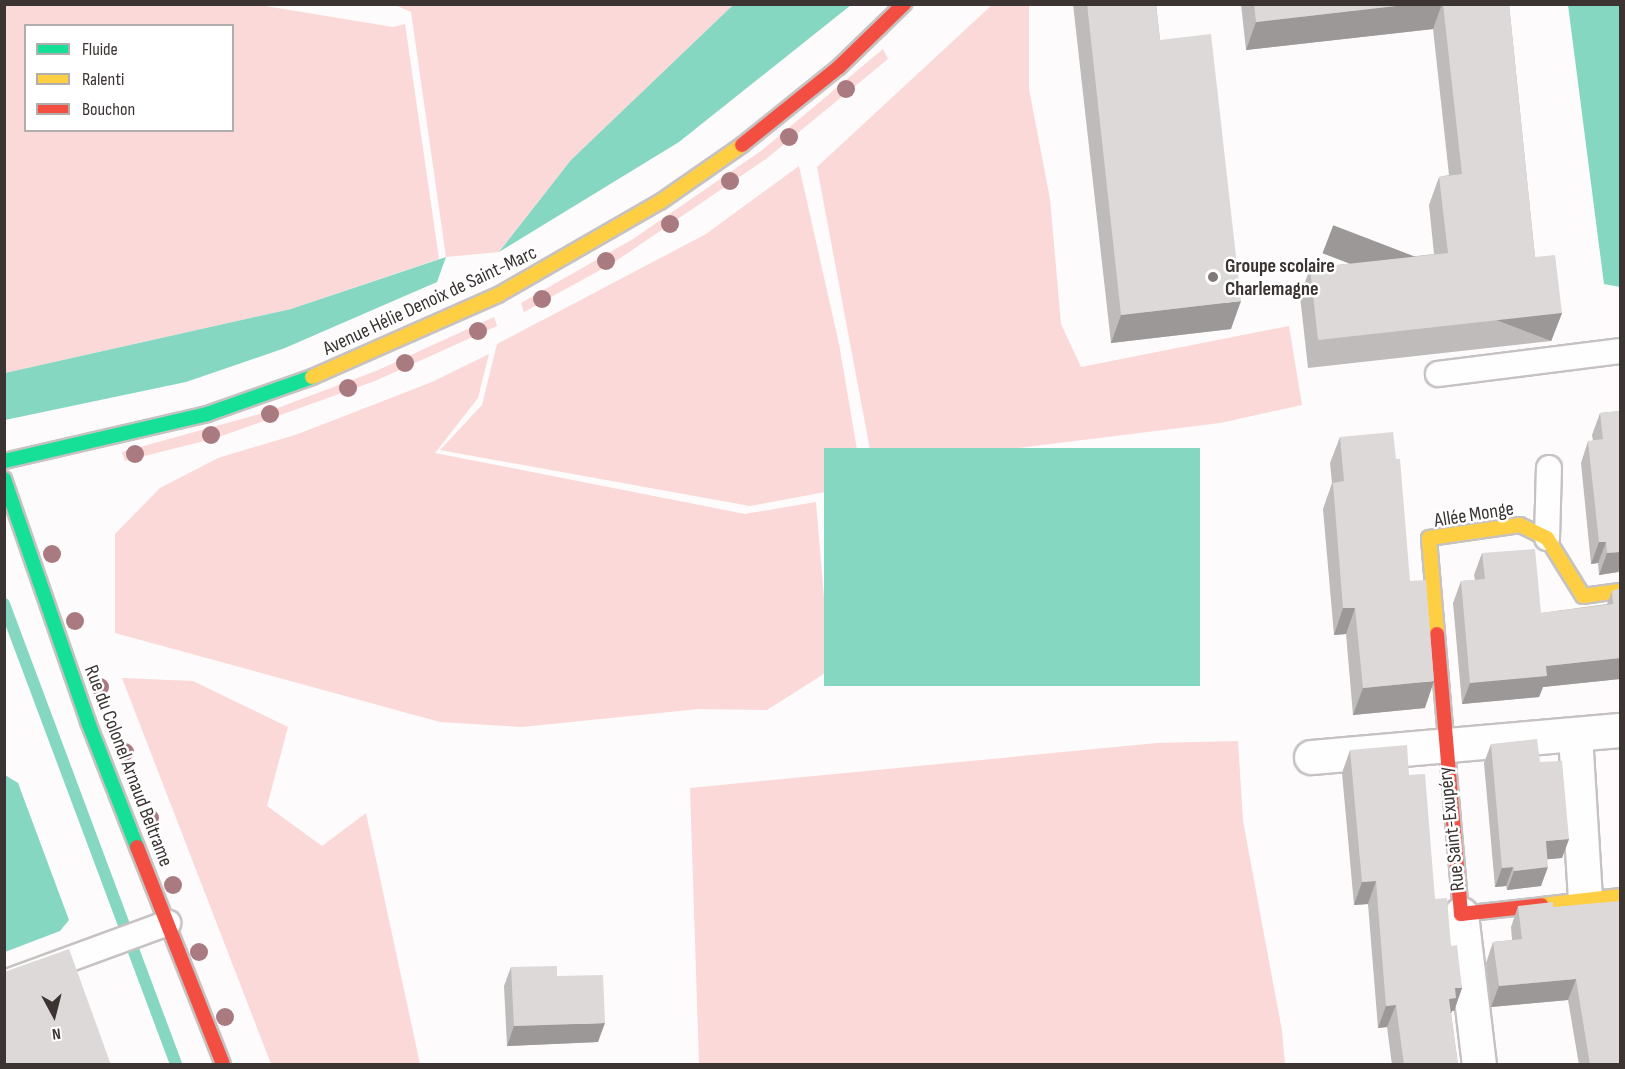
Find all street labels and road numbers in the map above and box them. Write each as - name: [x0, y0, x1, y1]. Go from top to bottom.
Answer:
- street label: Avenue Hélie Denoix de Saint-Marc: [319, 241, 541, 361]
- street label: Allée Monge: [1433, 497, 1515, 533]
- street label: Rue du Colonel Arnaud Beltrame: [79, 662, 177, 870]
- street label: Rue Saint-Exupéry: [1434, 766, 1470, 892]

